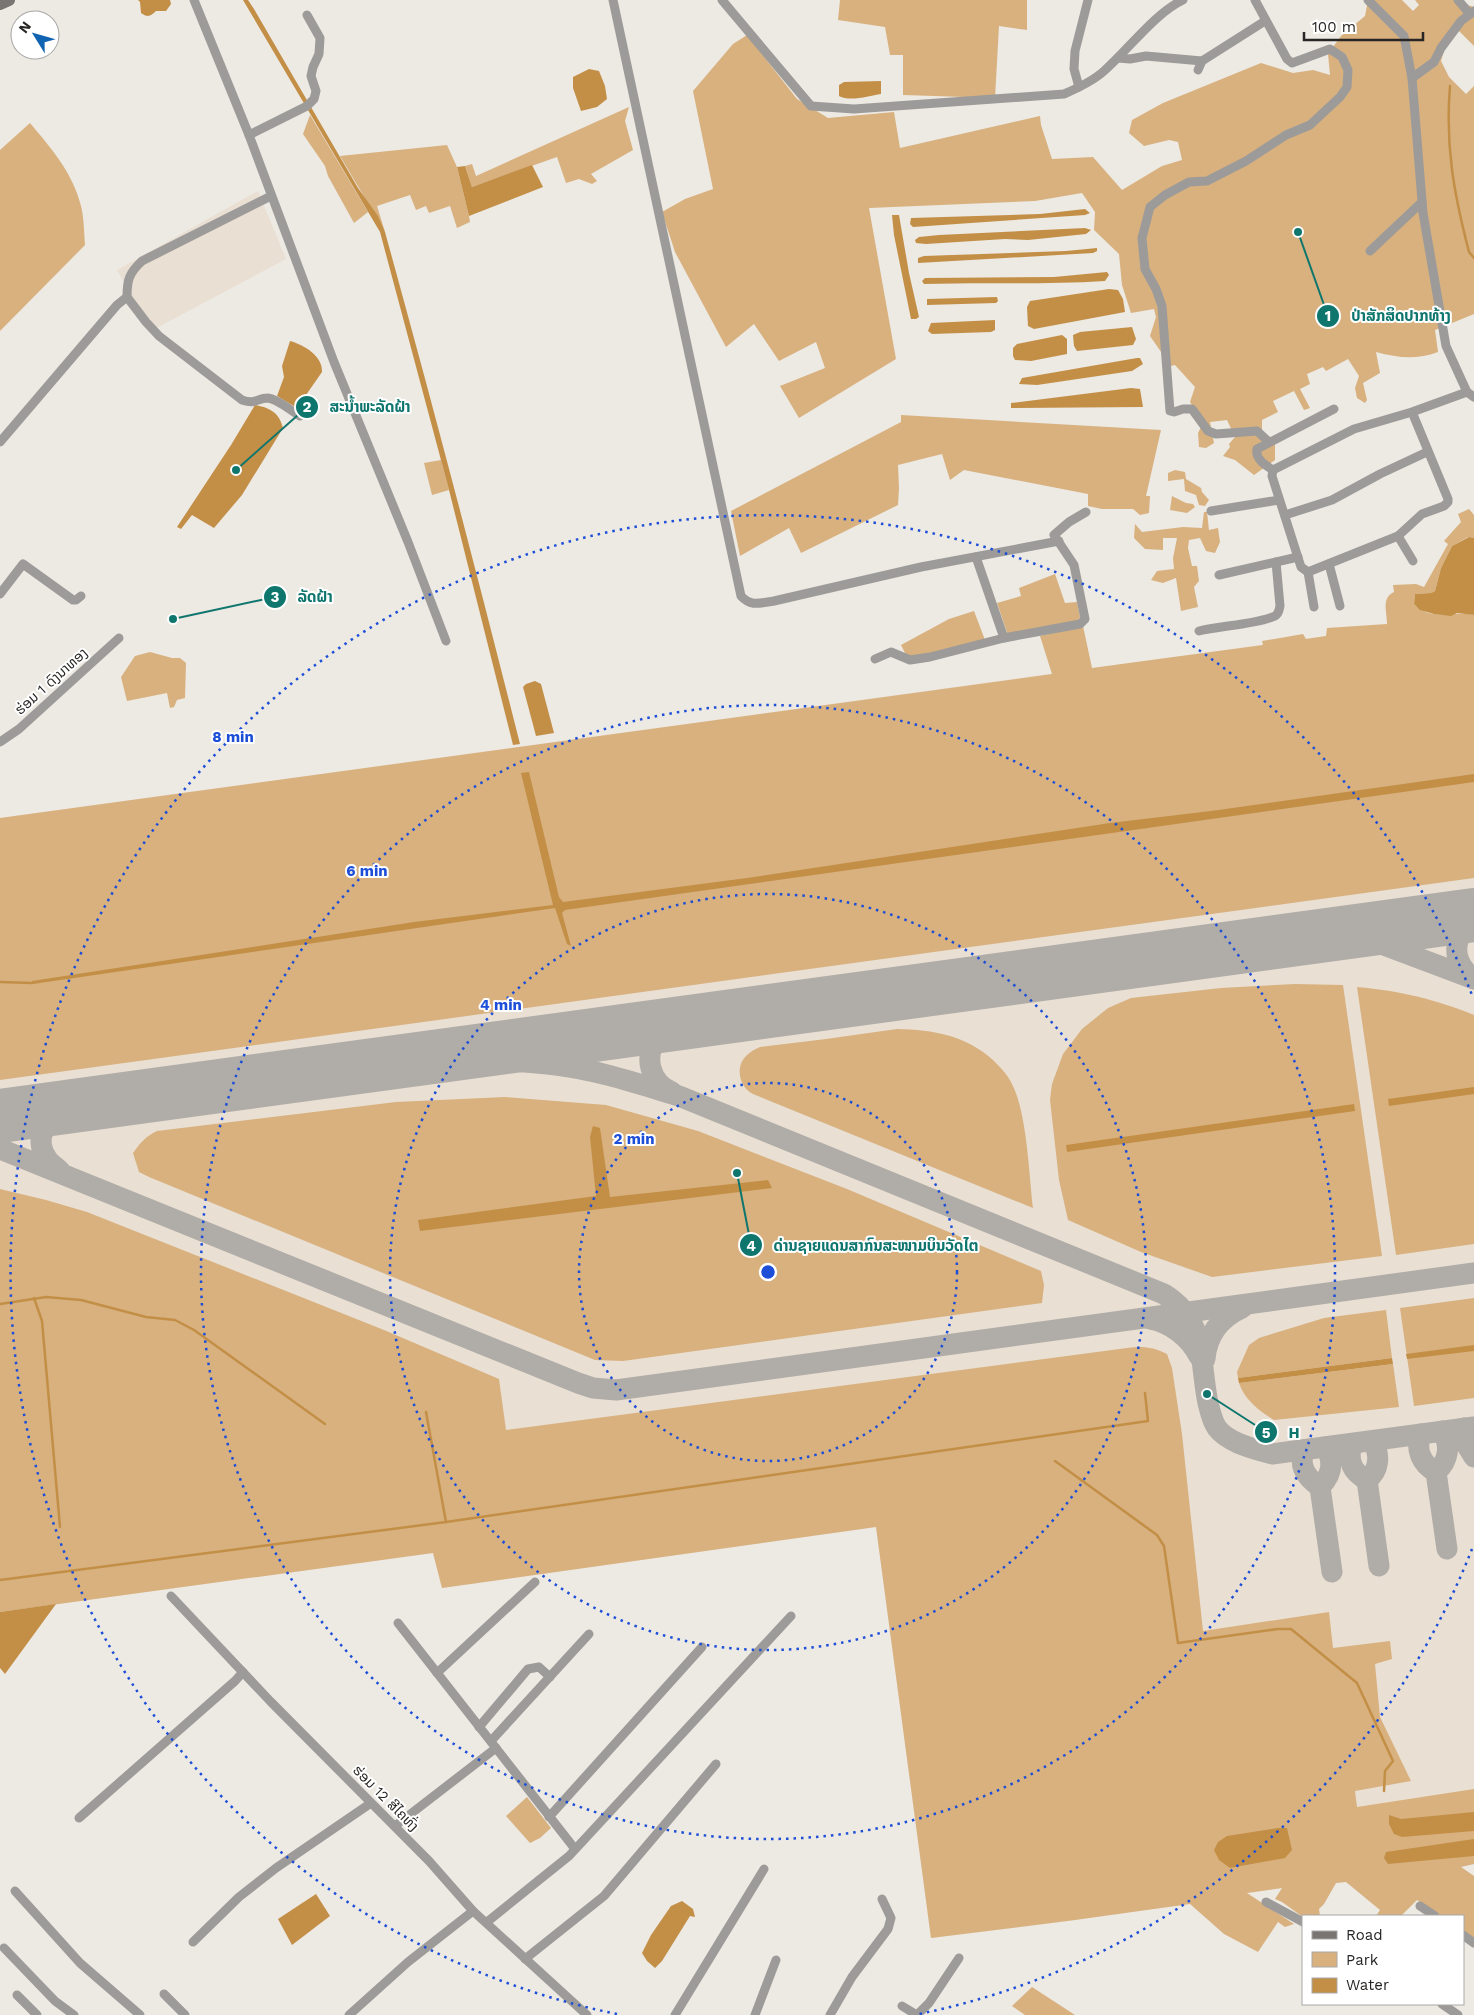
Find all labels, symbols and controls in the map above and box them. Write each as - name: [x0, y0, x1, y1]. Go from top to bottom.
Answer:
- north arrow: [10, 10, 60, 60]
- scale bar: [1304, 10, 1423, 42]
- text: N: [15, 18, 34, 36]
- text: 100 m: [1312, 18, 1356, 36]
- callout: ປ່າສັກສິດປາກທ້າງ: [1316, 301, 1460, 331]
- text: ປ່າສັກສິດປາກທ້າງ: [1351, 306, 1451, 325]
- text: 1: [1325, 307, 1331, 325]
- callout: ສະນ້ຳພະລັດຝ້າ: [294, 392, 420, 422]
- text: ສະນ້ຳພະລັດຝ້າ: [330, 395, 410, 416]
- text: 2: [303, 398, 312, 416]
- callout: ລັດຝ້າ: [263, 582, 343, 612]
- text: 3: [271, 588, 280, 606]
- text: ລັດຝ້າ: [297, 588, 333, 606]
- street label: ຮ່ອມ 1 ດົງນາທອງ: [12, 644, 90, 718]
- text: 8 min: [212, 728, 254, 746]
- text: 6 min: [346, 862, 388, 880]
- text: 4 min: [480, 996, 522, 1014]
- text: 2 min: [613, 1130, 655, 1148]
- callout: ດ່ານຊາຍແດນສາກົນສະໜາມບິນວັດໄຕ: [738, 1230, 988, 1260]
- text: ດ່ານຊາຍແດນສາກົນສະໜາມບິນວັດໄຕ: [774, 1236, 978, 1255]
- text: 4: [746, 1237, 756, 1255]
- centre of rings: [759, 1263, 777, 1281]
- callout: H: [1253, 1417, 1310, 1447]
- text: 5: [1262, 1424, 1271, 1442]
- text: H: [1288, 1424, 1300, 1442]
- street label: ຮ່ອມ 12 ສີໄຄທົ່ງ: [350, 1760, 424, 1834]
- legend: [1302, 1915, 1464, 2005]
- text: Road: [1346, 1926, 1383, 1944]
- text: Park: [1346, 1951, 1379, 1969]
- text: Water: [1346, 1976, 1389, 1994]

